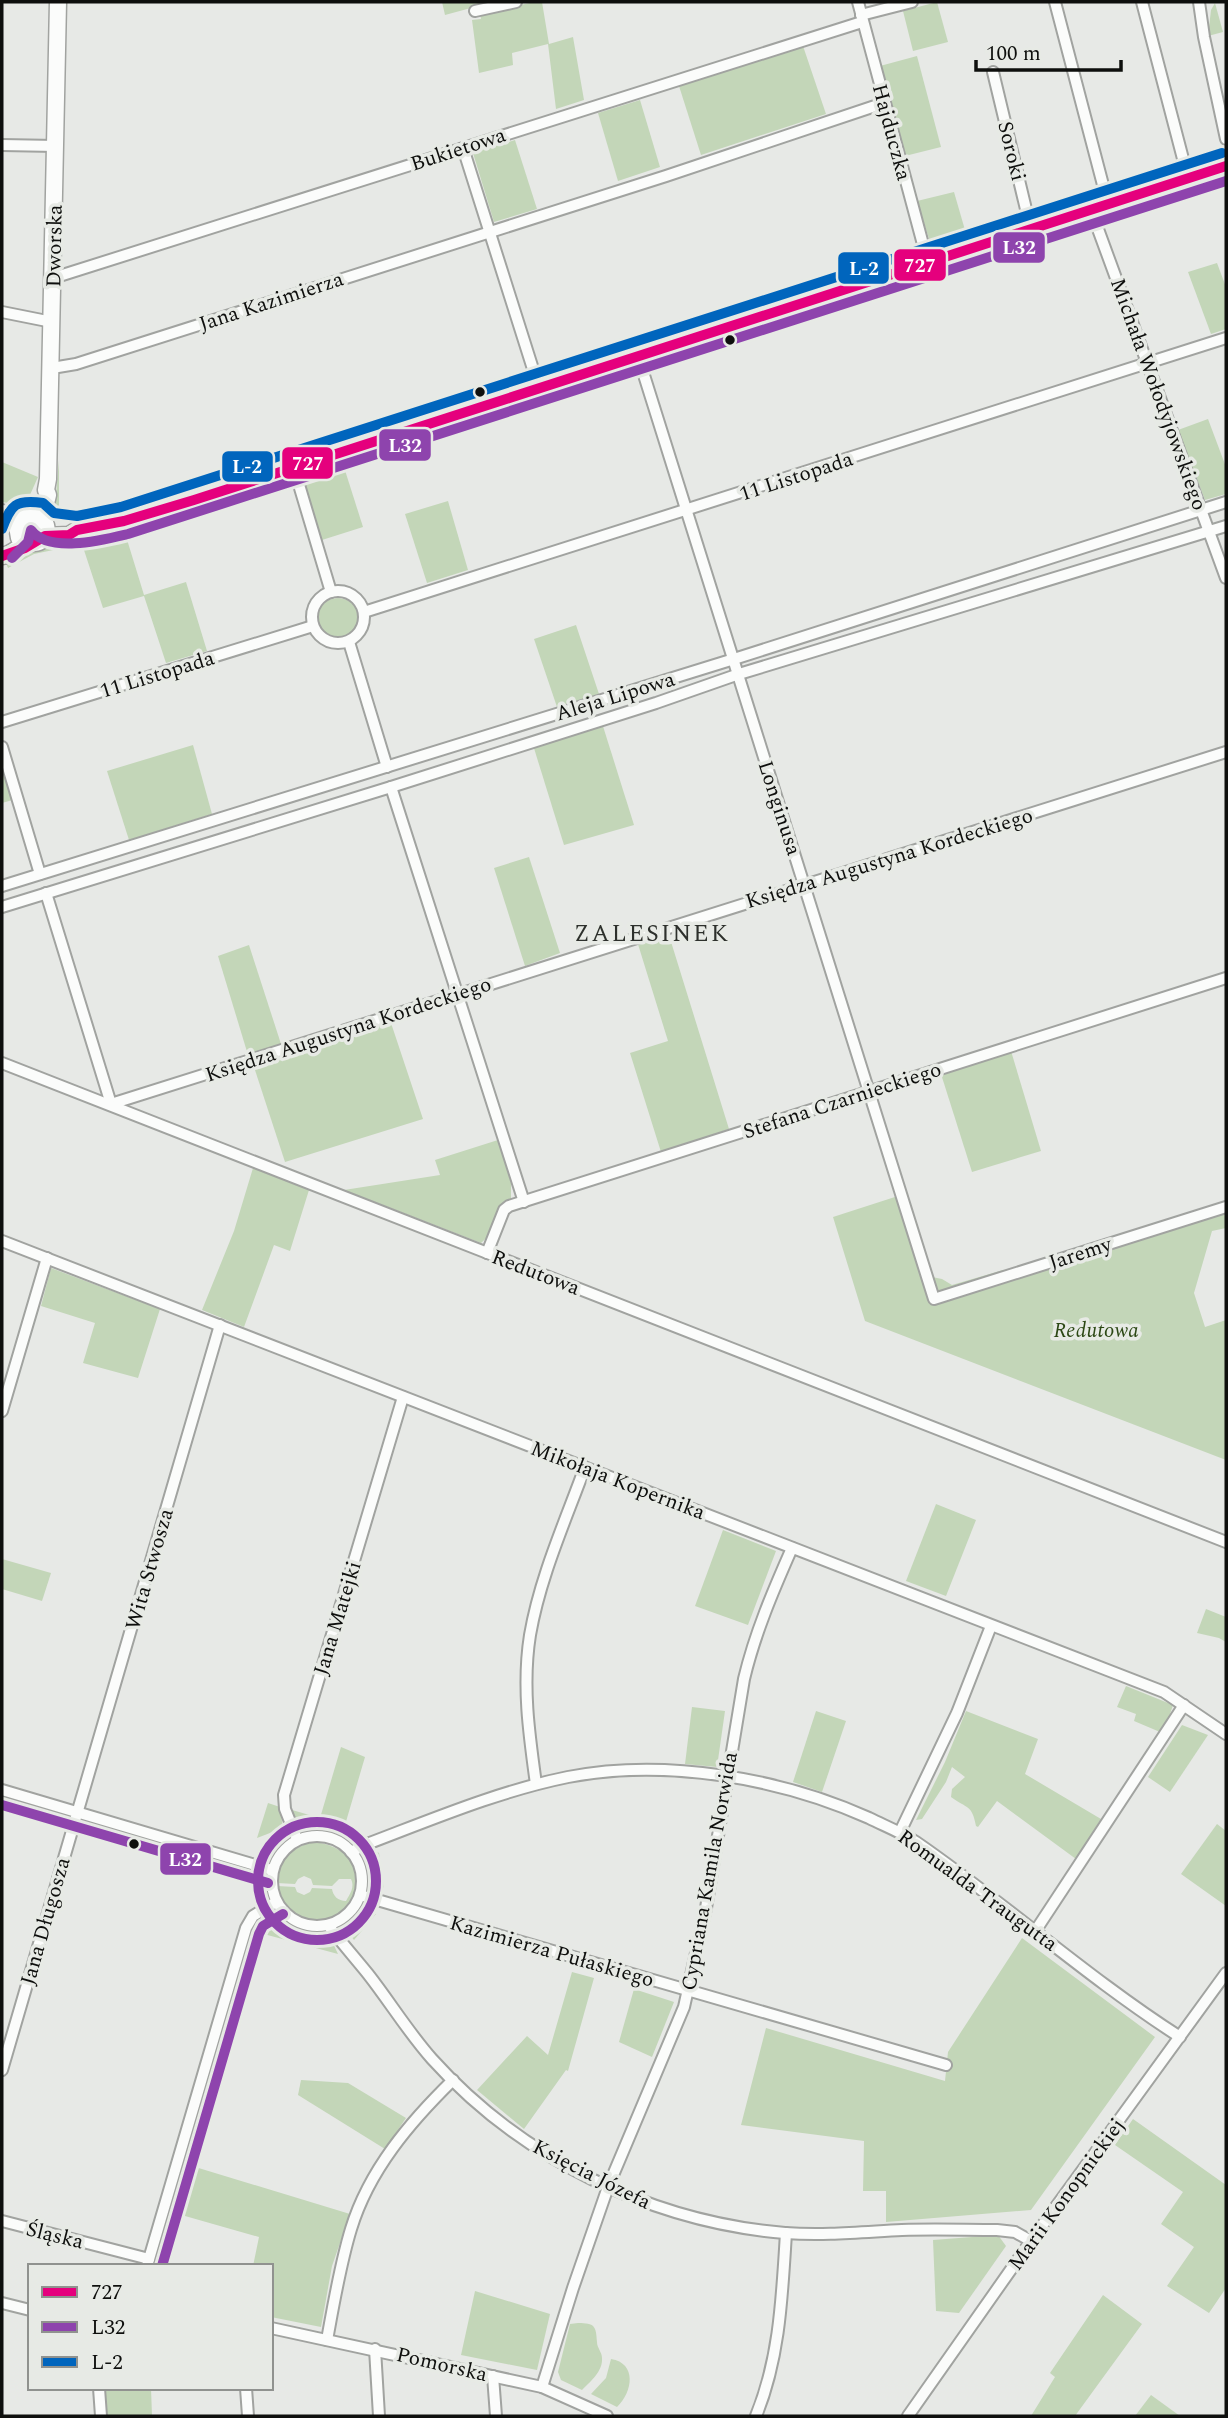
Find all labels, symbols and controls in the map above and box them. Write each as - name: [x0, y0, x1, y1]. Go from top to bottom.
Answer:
- scale bar: [976, 28, 1121, 72]
- text: 100 m: [986, 38, 1041, 70]
- street label: Hajduczka: [863, 80, 919, 185]
- street label: Soroki: [988, 118, 1034, 184]
- street label: Bukietowa: [407, 119, 511, 180]
- street label: Dworska: [38, 204, 72, 288]
- line badge: L32: [992, 231, 1046, 264]
- text: L32: [1002, 234, 1036, 263]
- line badge: 727: [893, 248, 947, 282]
- line badge: L-2: [837, 251, 890, 285]
- text: 727: [904, 252, 936, 281]
- text: L-2: [849, 255, 879, 284]
- street label: Jana Kazimierza: [195, 263, 348, 340]
- street label: Michała Wołodyjowskiego: [1101, 274, 1215, 515]
- unlabelled marker: [723, 333, 737, 347]
- unlabelled marker: [473, 385, 487, 399]
- line badge: L32: [378, 428, 432, 462]
- text: L32: [388, 432, 422, 461]
- street label: 11 Listopada: [735, 443, 858, 510]
- line badge: 727: [281, 446, 334, 480]
- line badge: L-2: [221, 450, 274, 483]
- text: 727: [292, 450, 324, 479]
- text: L-2: [232, 453, 262, 482]
- street label: 11 Listopada: [96, 642, 219, 708]
- street label: Aleja Lipowa: [552, 663, 680, 730]
- street label: Longinusa: [749, 757, 810, 861]
- street label: Księdza Augustyna Kordeckiego: [742, 800, 1037, 918]
- district label: ZALESINEK: [574, 916, 730, 952]
- street label: Księdza Augustyna Kordeckiego: [201, 969, 496, 1091]
- street label: Stefana Czarnieckiego: [739, 1054, 946, 1148]
- street label: Jaremy: [1045, 1229, 1117, 1279]
- street label: Redutowa: [487, 1241, 585, 1305]
- park label: Redutowa: [1053, 1315, 1139, 1347]
- street label: Mikołaja Kopernika: [526, 1433, 710, 1529]
- street label: Wita Stwosza: [117, 1504, 183, 1634]
- street label: Jana Matejki: [305, 1557, 370, 1679]
- street label: Cypriana Kamila Norwida: [673, 1748, 747, 1993]
- street label: Romualda Traugutta: [891, 1822, 1065, 1960]
- unlabelled marker: [127, 1837, 141, 1851]
- line badge: L32: [159, 1842, 212, 1876]
- text: L32: [168, 1846, 202, 1875]
- street label: Jana Długosza: [12, 1853, 80, 1989]
- street label: Kazimierza Pułaskiego: [446, 1907, 658, 1996]
- street label: Marii Konopnickiej: [1000, 2112, 1133, 2278]
- street label: Księcia Józefa: [527, 2131, 657, 2219]
- street label: Śląska: [23, 2213, 88, 2259]
- legend: [28, 2264, 273, 2390]
- text: 727: [91, 2277, 123, 2309]
- text: L32: [91, 2312, 125, 2344]
- street label: Pomorska: [393, 2339, 491, 2391]
- text: L-2: [91, 2347, 123, 2379]

